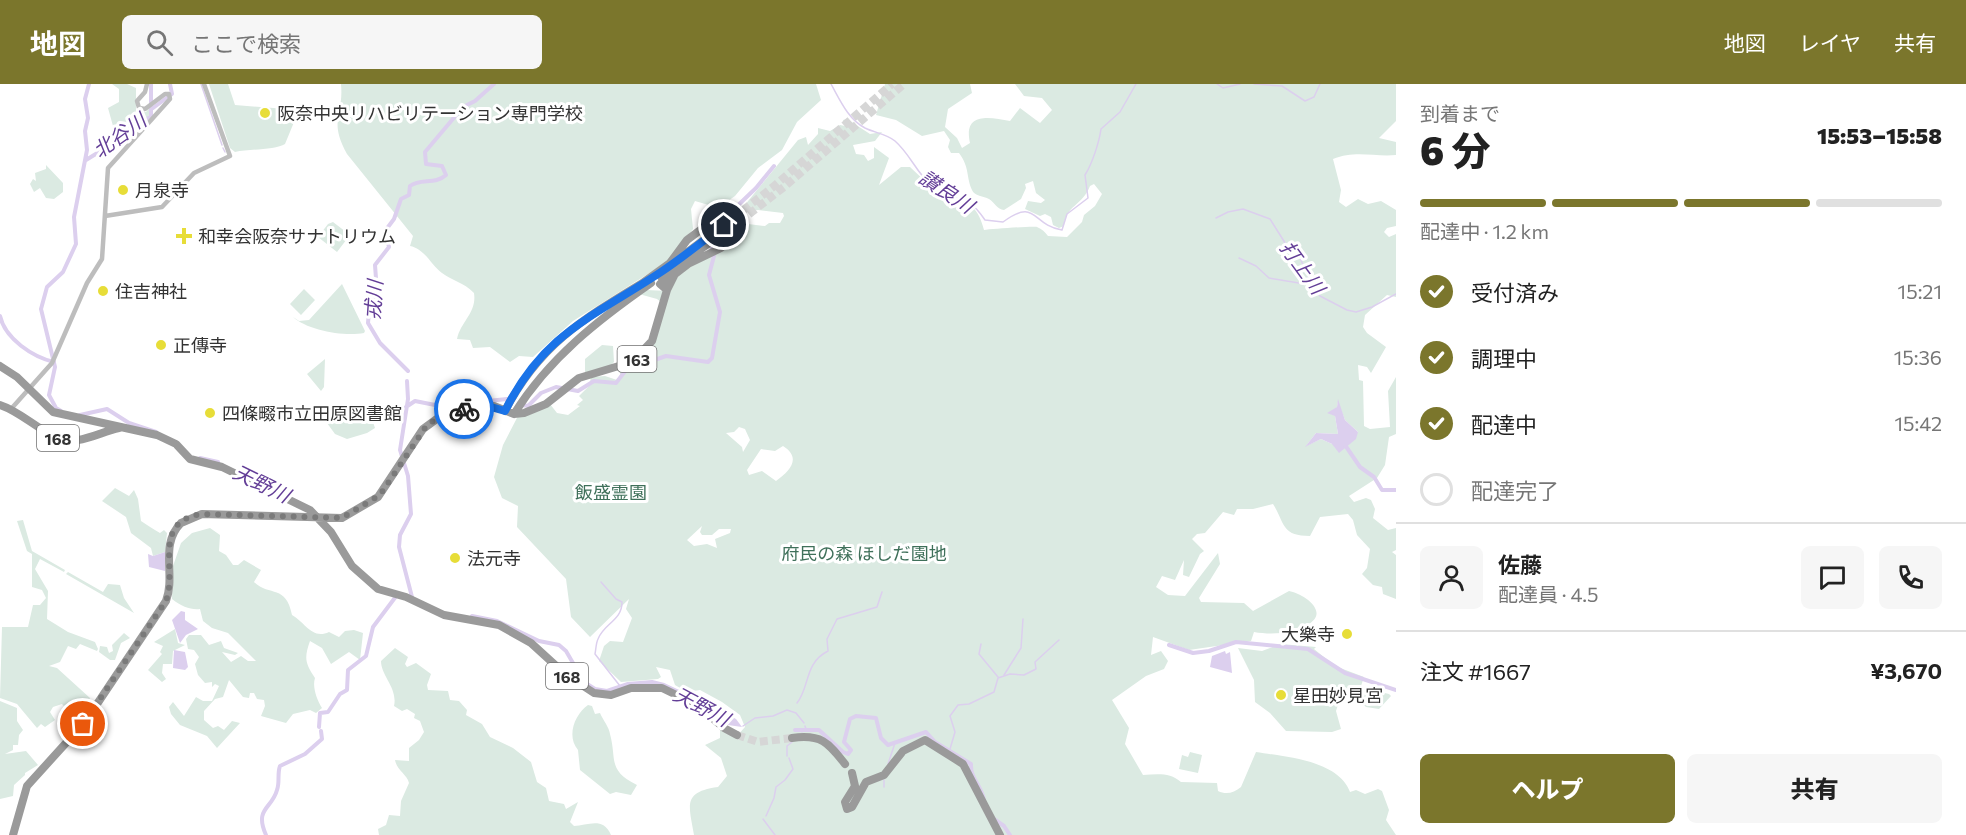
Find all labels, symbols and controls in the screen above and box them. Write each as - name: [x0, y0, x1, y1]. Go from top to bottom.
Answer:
- search box: [122, 15, 542, 69]
- text: 地図: [30, 26, 86, 60]
- icon: search: [143, 26, 176, 59]
- text: ここで検索: [191, 30, 301, 57]
- text: 地図: [1724, 30, 1766, 55]
- text: レイヤ: [1799, 30, 1861, 55]
- text: 共有: [1894, 30, 1936, 55]
- text: 到着まで: [1420, 101, 1500, 125]
- place label: 阪奈中央リハビリテーション専門学校: [277, 102, 583, 124]
- water label: 北谷川: [88, 106, 152, 162]
- marker: 阪奈中央リハビリテーション専門学校: [258, 106, 272, 120]
- text: 15:53–15:58: [1817, 122, 1942, 149]
- text: 6 分: [1420, 125, 1491, 173]
- water label: 讃良川: [915, 165, 980, 218]
- place label: 月泉寺: [135, 179, 189, 201]
- marker: 月泉寺: [116, 183, 130, 197]
- pin: [698, 199, 749, 250]
- icon: home: [707, 208, 740, 241]
- text: 配達中 · 1.2 km: [1420, 219, 1549, 243]
- place label: 和幸会阪奈サナトリウム: [198, 225, 396, 247]
- marker: 和幸会阪奈サナトリウム: [175, 227, 193, 245]
- water label: 打上川: [1276, 236, 1332, 300]
- icon: check: [1420, 275, 1453, 308]
- water label: 戎川: [360, 277, 387, 321]
- text: 受付済み: [1471, 279, 1559, 306]
- text: 15:21: [1898, 279, 1942, 303]
- place label: 住吉神社: [115, 280, 187, 302]
- marker: 住吉神社: [96, 284, 110, 298]
- place label: 正傳寺: [173, 334, 227, 356]
- marker: 正傳寺: [154, 338, 168, 352]
- icon: check: [1420, 341, 1453, 374]
- text: 調理中: [1471, 345, 1537, 372]
- text: 15:36: [1894, 345, 1942, 369]
- road number: 163: [618, 346, 656, 372]
- courier: [434, 379, 494, 439]
- icon: bike: [448, 393, 481, 426]
- place label: 四條畷市立田原図書館: [222, 402, 402, 424]
- marker: 四條畷市立田原図書館: [203, 406, 217, 420]
- icon: check: [1420, 407, 1453, 440]
- text: 配達中: [1471, 411, 1537, 438]
- text: 15:42: [1894, 411, 1942, 435]
- road number: 168: [37, 425, 79, 451]
- water label: 天野川: [230, 459, 296, 508]
- text: 配達完了: [1471, 477, 1559, 504]
- park label: 飯盛霊園: [575, 481, 647, 503]
- park label: 府民の森 ほしだ園地: [781, 542, 947, 564]
- button: person: [1420, 546, 1483, 609]
- button: chat: [1801, 546, 1864, 609]
- button: phone: [1879, 546, 1942, 609]
- place label: 法元寺: [467, 547, 521, 569]
- marker: 法元寺: [448, 551, 462, 565]
- text: 佐藤: [1498, 551, 1542, 578]
- text: 配達員 · 4.5: [1498, 582, 1598, 606]
- place label: 大樂寺: [1281, 623, 1335, 645]
- marker: 大樂寺: [1340, 627, 1354, 641]
- text: ¥3,670: [1870, 657, 1942, 684]
- text: 注文 #1667: [1420, 658, 1531, 685]
- road number: 168: [546, 663, 588, 689]
- water label: 天野川: [670, 681, 736, 732]
- place label: 星田妙見宮: [1293, 684, 1383, 706]
- marker: 星田妙見宮: [1274, 688, 1288, 702]
- pin: [57, 698, 108, 749]
- icon: bag: [66, 707, 99, 740]
- button: ヘルプ: [1420, 754, 1675, 823]
- button: 共有: [1687, 754, 1942, 823]

